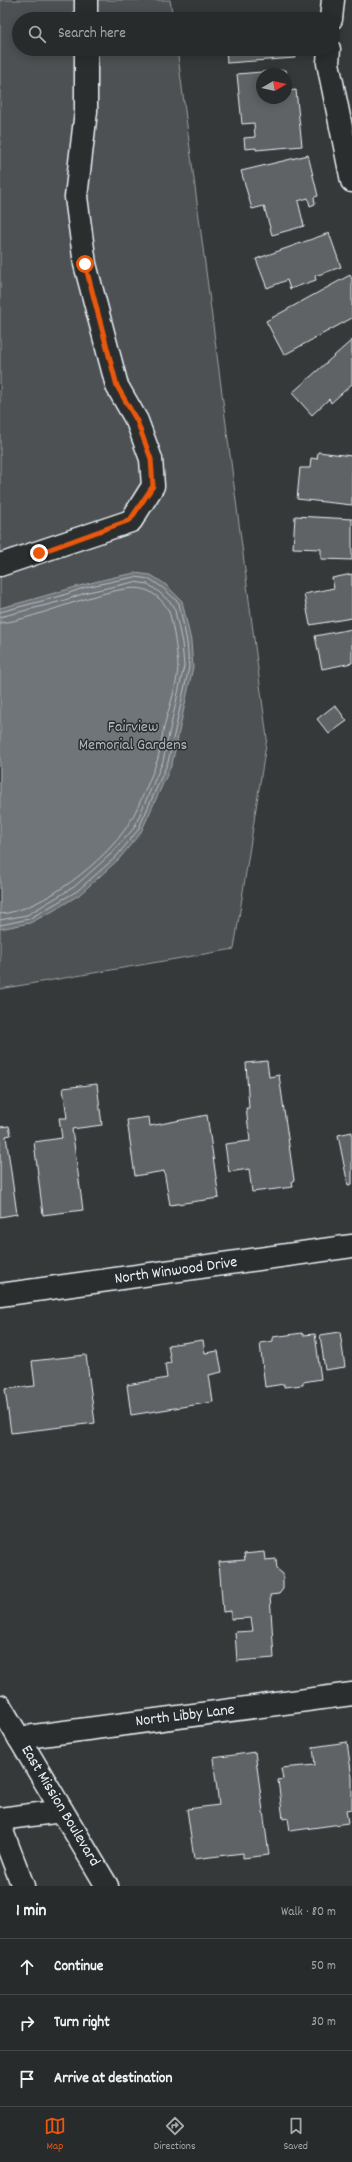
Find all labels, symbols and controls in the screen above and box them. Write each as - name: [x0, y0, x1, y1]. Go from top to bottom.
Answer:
- search box: [12, 12, 340, 56]
- icon: search: [26, 23, 48, 45]
- text: Search here: [58, 23, 126, 45]
- north arrow: [256, 68, 292, 104]
- route start: [76, 255, 94, 273]
- route end: [30, 544, 48, 562]
- park label: Fairview Memorial Gardens: [79, 716, 188, 757]
- street label: North Winwood Drive: [113, 1251, 239, 1291]
- street label: North Libby Lane: [134, 1699, 236, 1733]
- street label: East Mission Boulevard: [15, 1741, 105, 1871]
- text: 1 min: [16, 1900, 46, 1924]
- text: Walk · 80 m: [281, 1903, 336, 1922]
- icon: ahead: [16, 1956, 38, 1978]
- text: Continue: [54, 1956, 103, 1978]
- text: 50 m: [311, 1957, 336, 1976]
- icon: right: [16, 2012, 38, 2034]
- text: Turn right: [54, 2012, 110, 2034]
- text: 30 m: [311, 2013, 336, 2032]
- icon: arrive: [16, 2068, 38, 2090]
- text: Arrive at destination: [54, 2068, 172, 2090]
- tab: Map: [44, 2115, 66, 2155]
- tab: Directions: [154, 2115, 196, 2155]
- tab: Saved: [283, 2115, 308, 2155]

